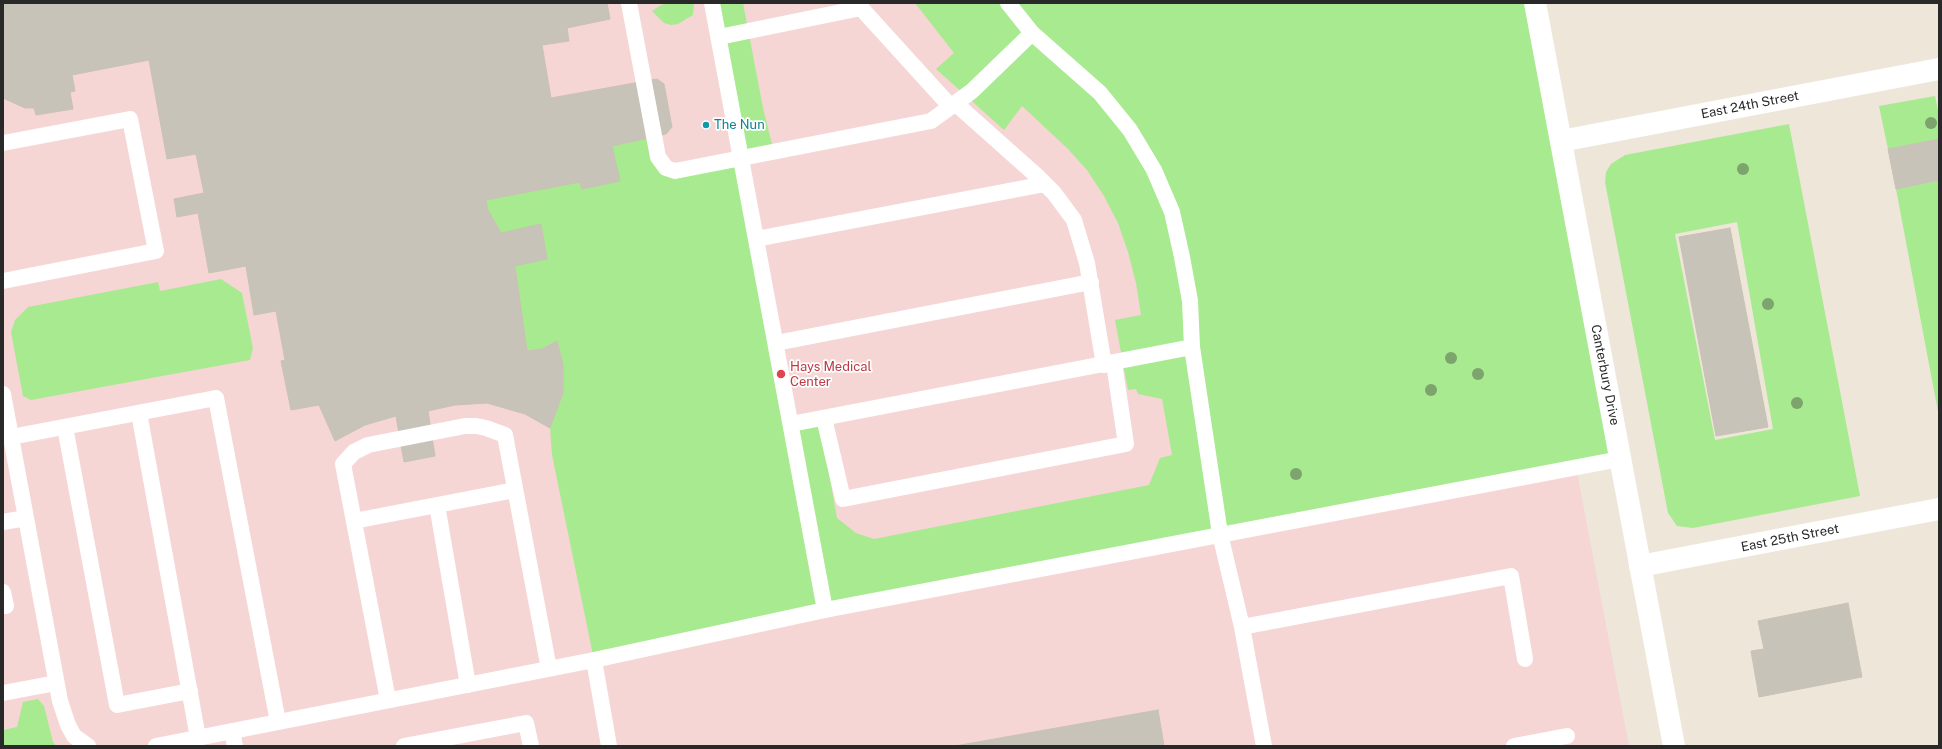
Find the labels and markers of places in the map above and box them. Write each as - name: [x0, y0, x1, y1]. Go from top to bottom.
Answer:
- place label: The Nun: [714, 117, 765, 133]
- marker: The Nun: [701, 120, 711, 130]
- place label: Hays Medical Center: [790, 359, 871, 390]
- marker: Hays Medical Center: [775, 368, 787, 380]

